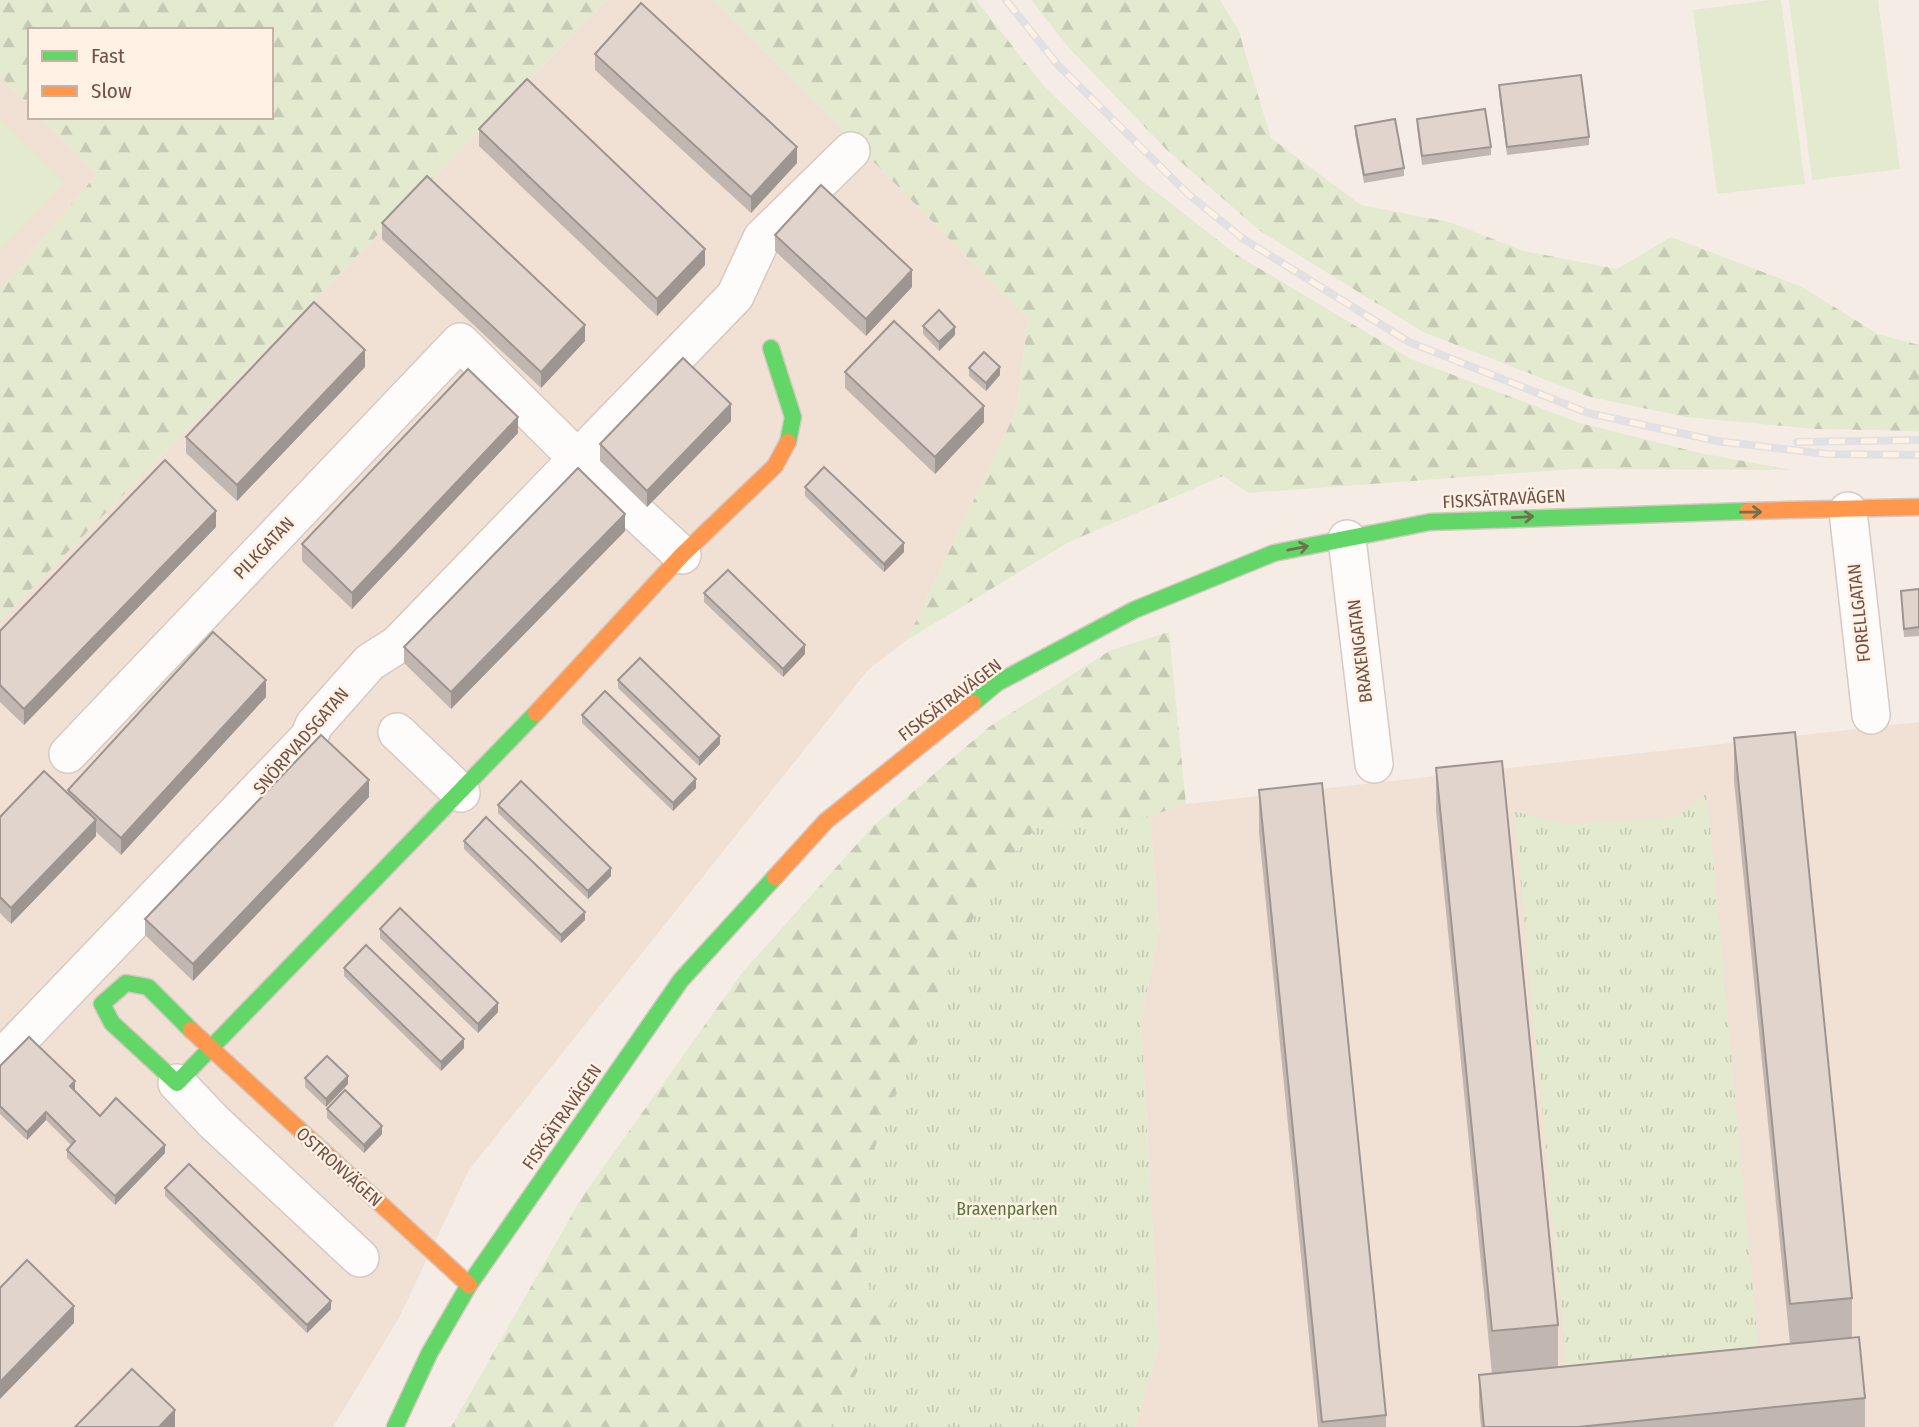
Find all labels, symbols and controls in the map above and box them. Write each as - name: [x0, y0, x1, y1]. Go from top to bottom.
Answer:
- legend: [28, 28, 273, 119]
- text: Fast: [91, 43, 125, 69]
- text: Slow: [91, 78, 132, 104]
- street label: FISKSÄTRAVÄGEN: [1442, 485, 1566, 513]
- one-way arrow: [1739, 505, 1762, 519]
- one-way arrow: [1512, 511, 1535, 524]
- street label: PILKGATAN: [229, 512, 299, 584]
- one-way arrow: [1286, 541, 1309, 554]
- street label: FORELLGATAN: [1843, 563, 1875, 663]
- street label: BRAXENGATAN: [1343, 598, 1377, 704]
- street label: FISKSÄTRAVÄGEN: [894, 654, 1006, 746]
- street label: SNÖRPVADSGATAN: [249, 683, 353, 799]
- street label: FISKSÄTRAVÄGEN: [518, 1060, 606, 1174]
- street label: OSTRONVÄGEN: [292, 1123, 386, 1211]
- park label: Braxenparken: [956, 1198, 1058, 1220]

